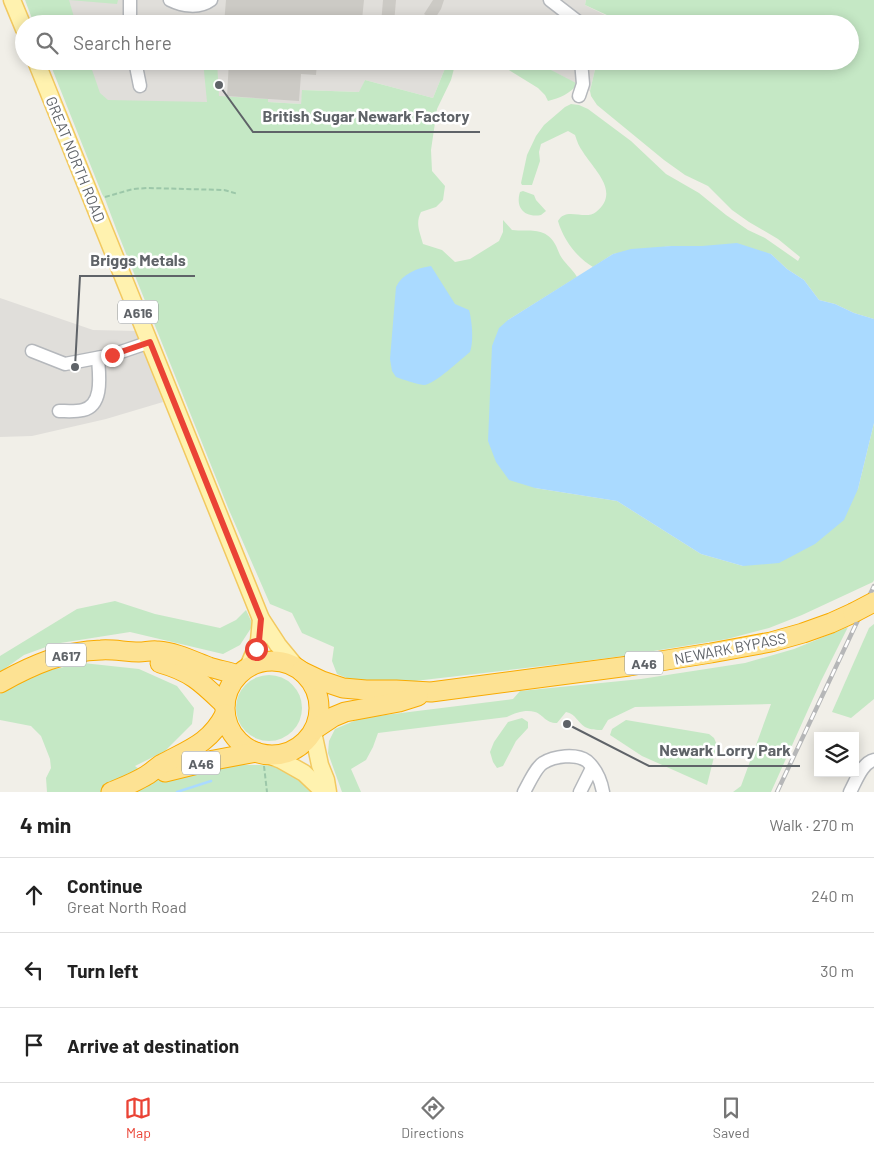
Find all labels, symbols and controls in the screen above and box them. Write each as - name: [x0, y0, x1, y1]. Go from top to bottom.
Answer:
- search box: [15, 15, 859, 70]
- icon: search: [33, 29, 61, 57]
- text: Search here: [73, 31, 172, 54]
- street label: GREAT NORTH ROAD: [43, 94, 109, 224]
- callout: British Sugar Newark Factory: [253, 101, 480, 132]
- text: British Sugar Newark Factory: [263, 106, 469, 125]
- callout: Briggs Metals: [80, 245, 195, 276]
- text: Briggs Metals: [90, 250, 186, 269]
- road number: A616: [118, 300, 158, 324]
- route end: [101, 344, 124, 367]
- street label: NEWARK BYPASS: [673, 628, 787, 668]
- route start: [245, 638, 268, 661]
- road number: A617: [46, 644, 86, 666]
- road number: A46: [625, 651, 663, 674]
- map controls: [814, 732, 859, 777]
- button: layers: [814, 732, 859, 777]
- callout: Newark Lorry Park: [649, 735, 800, 766]
- text: Newark Lorry Park: [659, 740, 791, 759]
- road number: A46: [182, 751, 220, 774]
- text: 4 min: [20, 812, 71, 837]
- text: Walk · 270 m: [769, 815, 854, 834]
- text: Continue: [67, 874, 143, 897]
- icon: ahead: [20, 881, 48, 909]
- text: 240 m: [811, 886, 854, 905]
- text: Great North Road: [67, 897, 187, 916]
- icon: left: [20, 956, 48, 984]
- text: Turn left: [67, 959, 138, 982]
- text: 30 m: [820, 961, 854, 980]
- icon: arrive: [20, 1031, 48, 1059]
- text: Arrive at destination: [67, 1034, 239, 1057]
- tab: Map: [124, 1094, 152, 1141]
- tab: Directions: [401, 1094, 464, 1141]
- tab: Saved: [713, 1094, 750, 1141]

